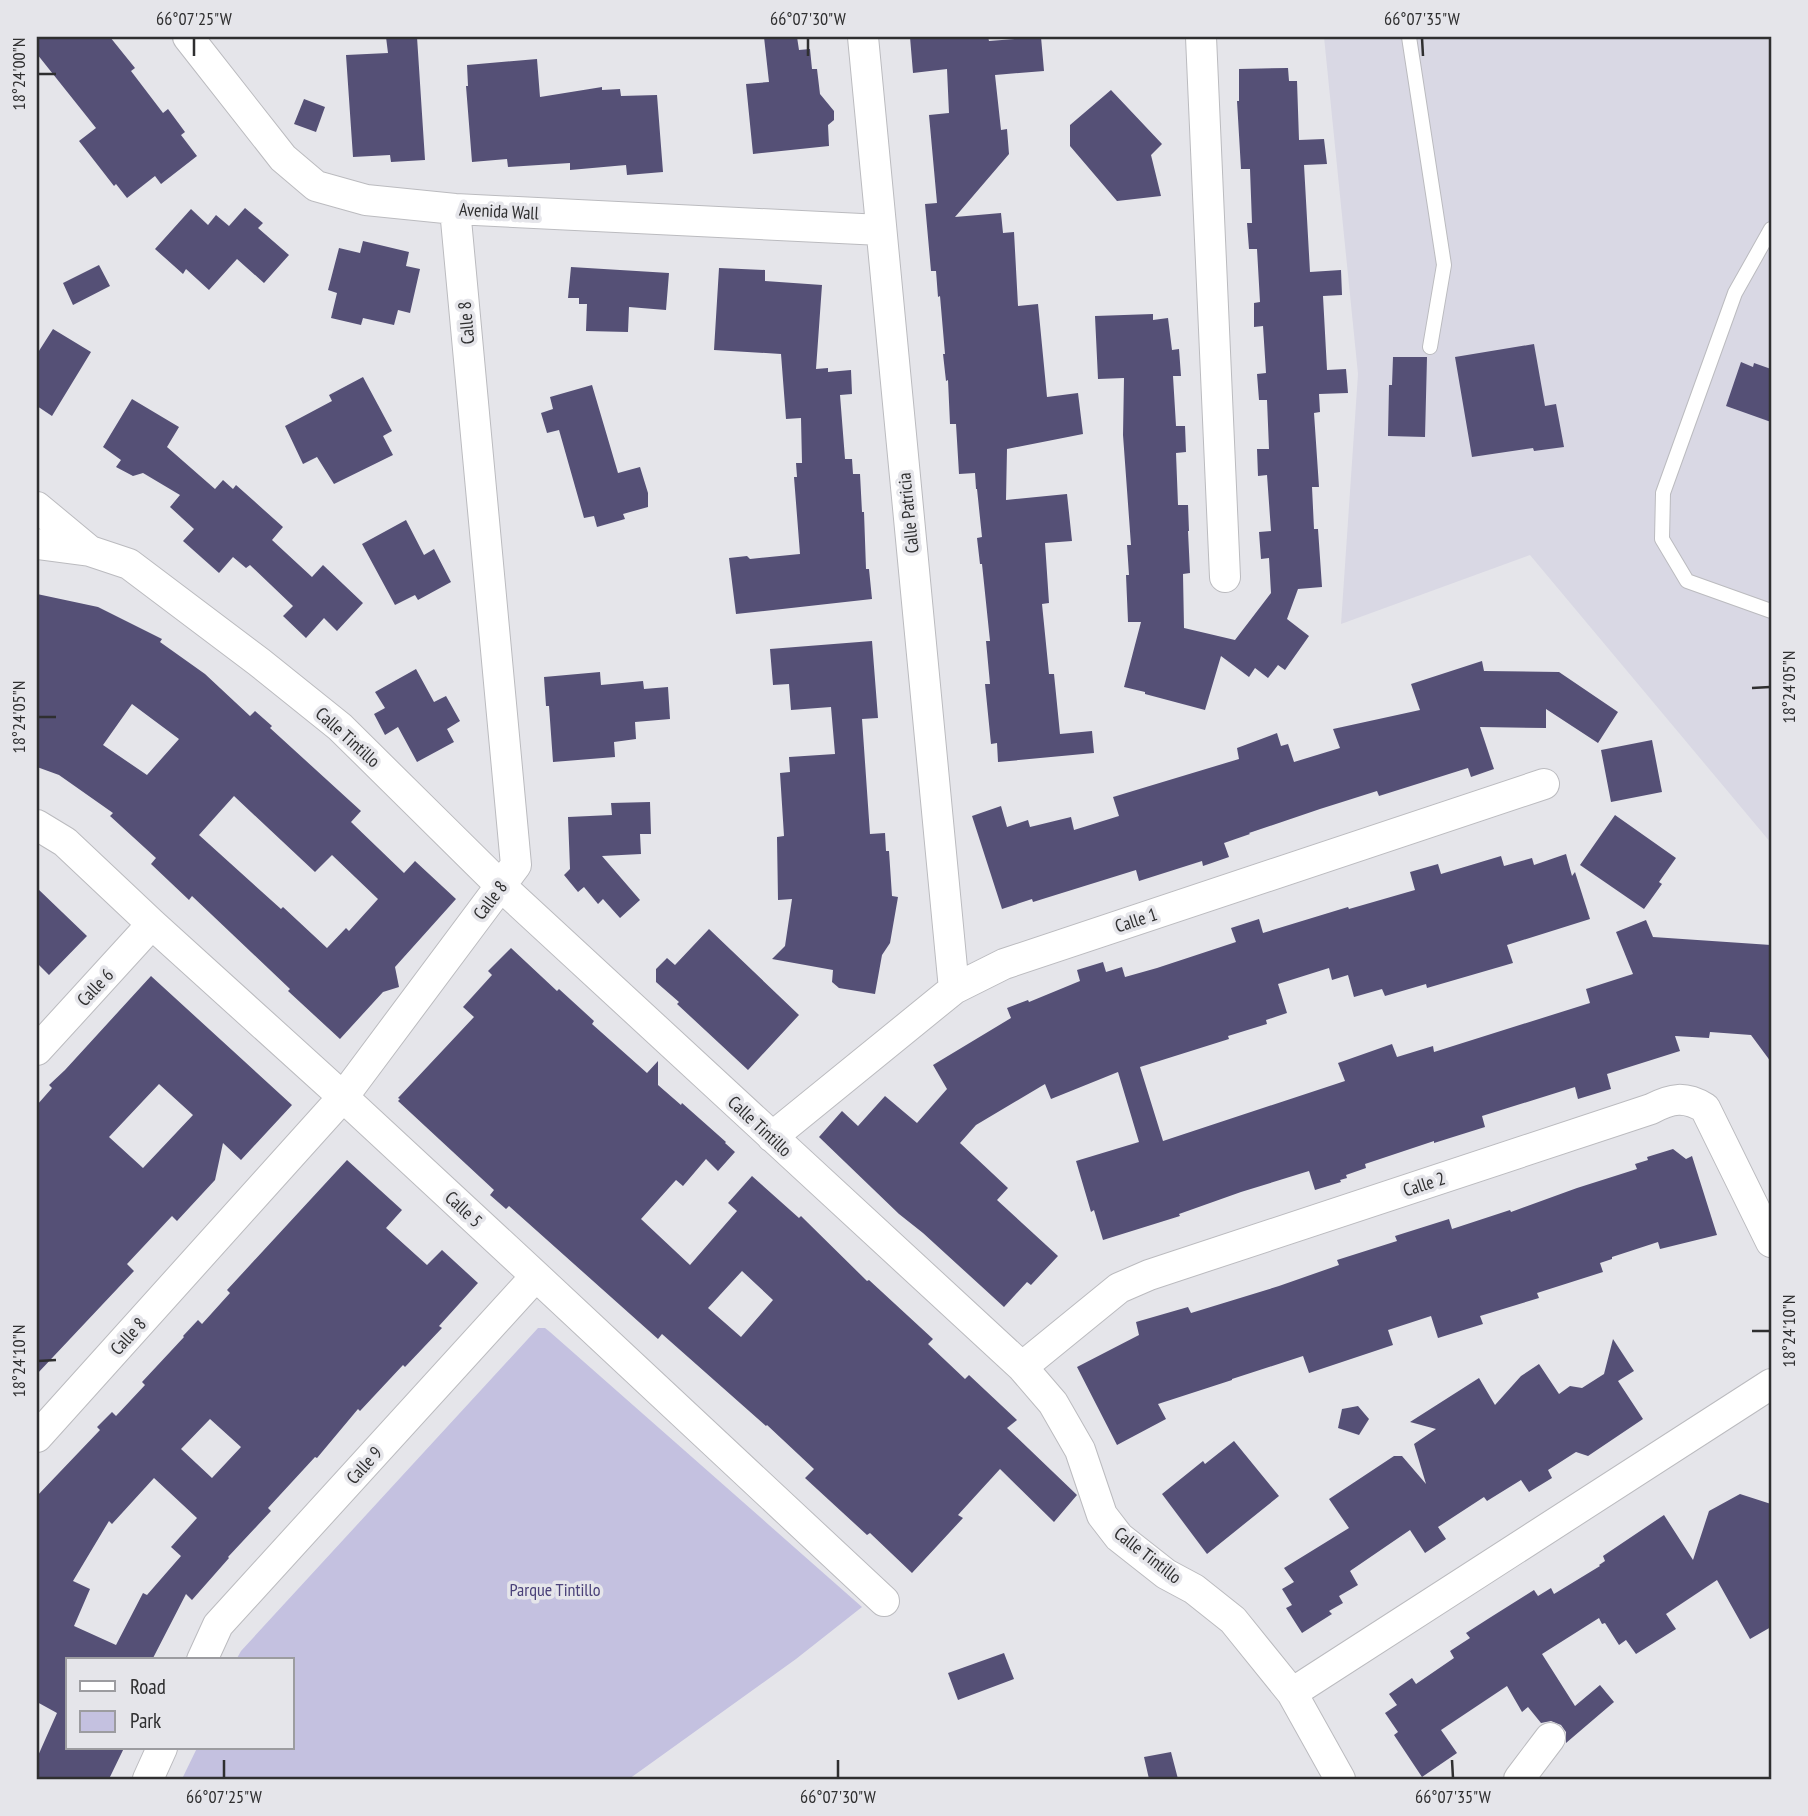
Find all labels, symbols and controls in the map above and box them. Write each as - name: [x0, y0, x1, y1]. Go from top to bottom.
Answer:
- text: 66°07'25"W: [156, 7, 232, 30]
- text: 66°07'30"W: [770, 7, 846, 30]
- text: 66°07'35"W: [1384, 7, 1460, 30]
- text: 18°24'00"N: [7, 38, 30, 110]
- street label: Avenida Wall: [459, 197, 540, 225]
- street label: Calle 8: [453, 301, 479, 345]
- street label: Calle Patricia: [892, 472, 924, 554]
- text: 18°24'05"N: [1777, 651, 1800, 723]
- text: 18°24'05"N: [7, 681, 30, 753]
- street label: Calle Tintillo: [311, 702, 385, 772]
- street label: Calle 8: [468, 876, 512, 924]
- street label: Calle 1: [1112, 902, 1160, 938]
- street label: Calle 6: [72, 963, 118, 1011]
- street label: Calle Tintillo: [723, 1091, 797, 1162]
- street label: Calle 2: [1400, 1166, 1448, 1202]
- street label: Calle 5: [440, 1186, 488, 1232]
- text: 18°24'10"N: [1777, 1295, 1800, 1367]
- street label: Calle 8: [105, 1312, 151, 1360]
- text: 18°24'10"N: [7, 1325, 30, 1397]
- street label: Calle 9: [341, 1441, 387, 1489]
- street label: Calle Tintillo: [1110, 1522, 1186, 1589]
- park label: Parque Tintillo: [509, 1578, 601, 1601]
- legend: [66, 1658, 294, 1750]
- text: Road: [130, 1673, 166, 1700]
- text: Park: [130, 1707, 161, 1734]
- text: 66°07'25"W: [186, 1785, 262, 1808]
- text: 66°07'30"W: [800, 1785, 876, 1808]
- text: 66°07'35"W: [1415, 1785, 1491, 1808]

